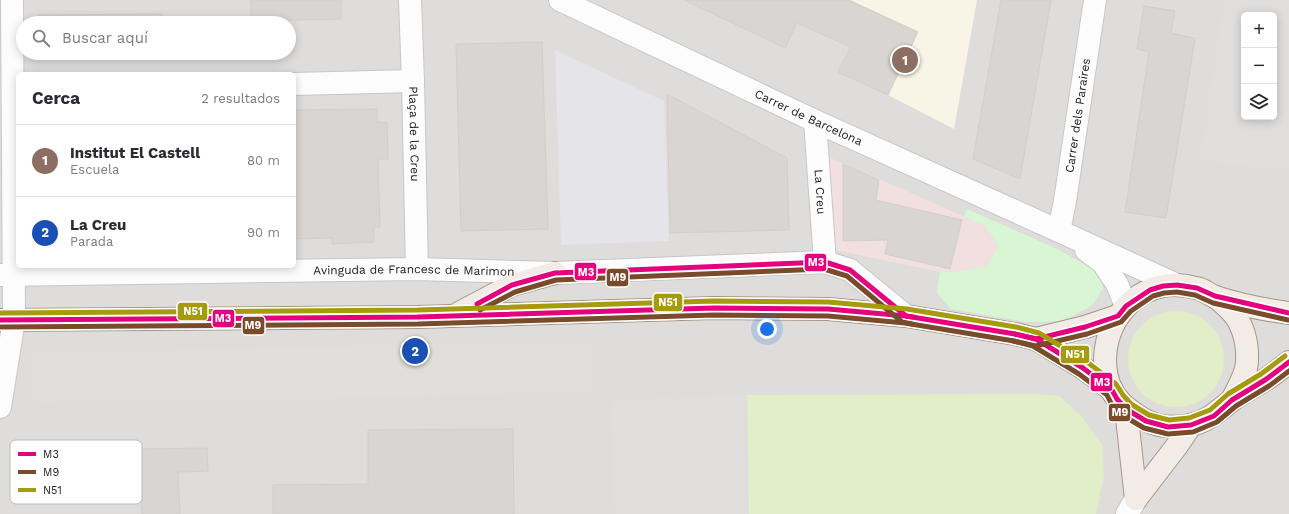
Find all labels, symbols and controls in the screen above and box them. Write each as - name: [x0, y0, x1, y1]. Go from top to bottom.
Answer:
- map controls: [1241, 12, 1277, 120]
- button: +: [1241, 12, 1277, 48]
- search box: [16, 16, 296, 60]
- icon: search: [30, 27, 52, 49]
- text: Buscar aquí: [62, 29, 148, 47]
- pin: 1: [892, 45, 918, 75]
- button: −: [1241, 48, 1277, 84]
- street label: Carrer dels Paraires: [1062, 57, 1093, 174]
- button: layers: [1241, 84, 1277, 120]
- street label: Plaça de la Creu: [406, 86, 422, 182]
- street label: Carrer de Barcelona: [753, 86, 865, 149]
- text: Cerca: [32, 88, 80, 108]
- text: 2 resultados: [201, 91, 280, 106]
- text: Institut El Castell: [70, 144, 200, 162]
- text: 1: [42, 153, 48, 168]
- text: 80 m: [247, 153, 280, 168]
- text: Escuela: [70, 162, 119, 177]
- street label: La Creu: [811, 169, 829, 215]
- text: La Creu: [70, 216, 126, 234]
- text: 2: [41, 225, 49, 240]
- text: 90 m: [247, 225, 280, 240]
- text: Parada: [70, 234, 113, 249]
- line badge: M3: [804, 253, 827, 272]
- text: M3: [808, 256, 825, 269]
- street label: Avinguda de Francesc de Marimon: [313, 262, 515, 279]
- line badge: M3: [574, 262, 597, 281]
- text: M3: [578, 266, 595, 279]
- line badge: M9: [606, 268, 629, 287]
- text: M9: [610, 271, 627, 284]
- line badge: N51: [653, 293, 683, 312]
- text: N51: [658, 296, 678, 309]
- line badge: N51: [177, 302, 208, 321]
- text: N51: [183, 305, 203, 318]
- line badge: M3: [212, 309, 235, 328]
- text: M3: [215, 312, 232, 325]
- line badge: M9: [242, 316, 265, 335]
- text: M9: [245, 319, 262, 332]
- your location: [757, 319, 777, 339]
- pin: 2: [402, 336, 428, 366]
- line badge: N51: [1060, 345, 1090, 364]
- text: N51: [1065, 348, 1085, 361]
- line badge: M3: [1090, 372, 1113, 392]
- text: M3: [1094, 376, 1111, 389]
- line badge: M9: [1108, 403, 1131, 422]
- text: M9: [1112, 406, 1129, 419]
- legend: [10, 440, 142, 504]
- text: M3: [43, 448, 59, 461]
- text: M9: [43, 466, 59, 479]
- text: N51: [43, 484, 62, 497]

